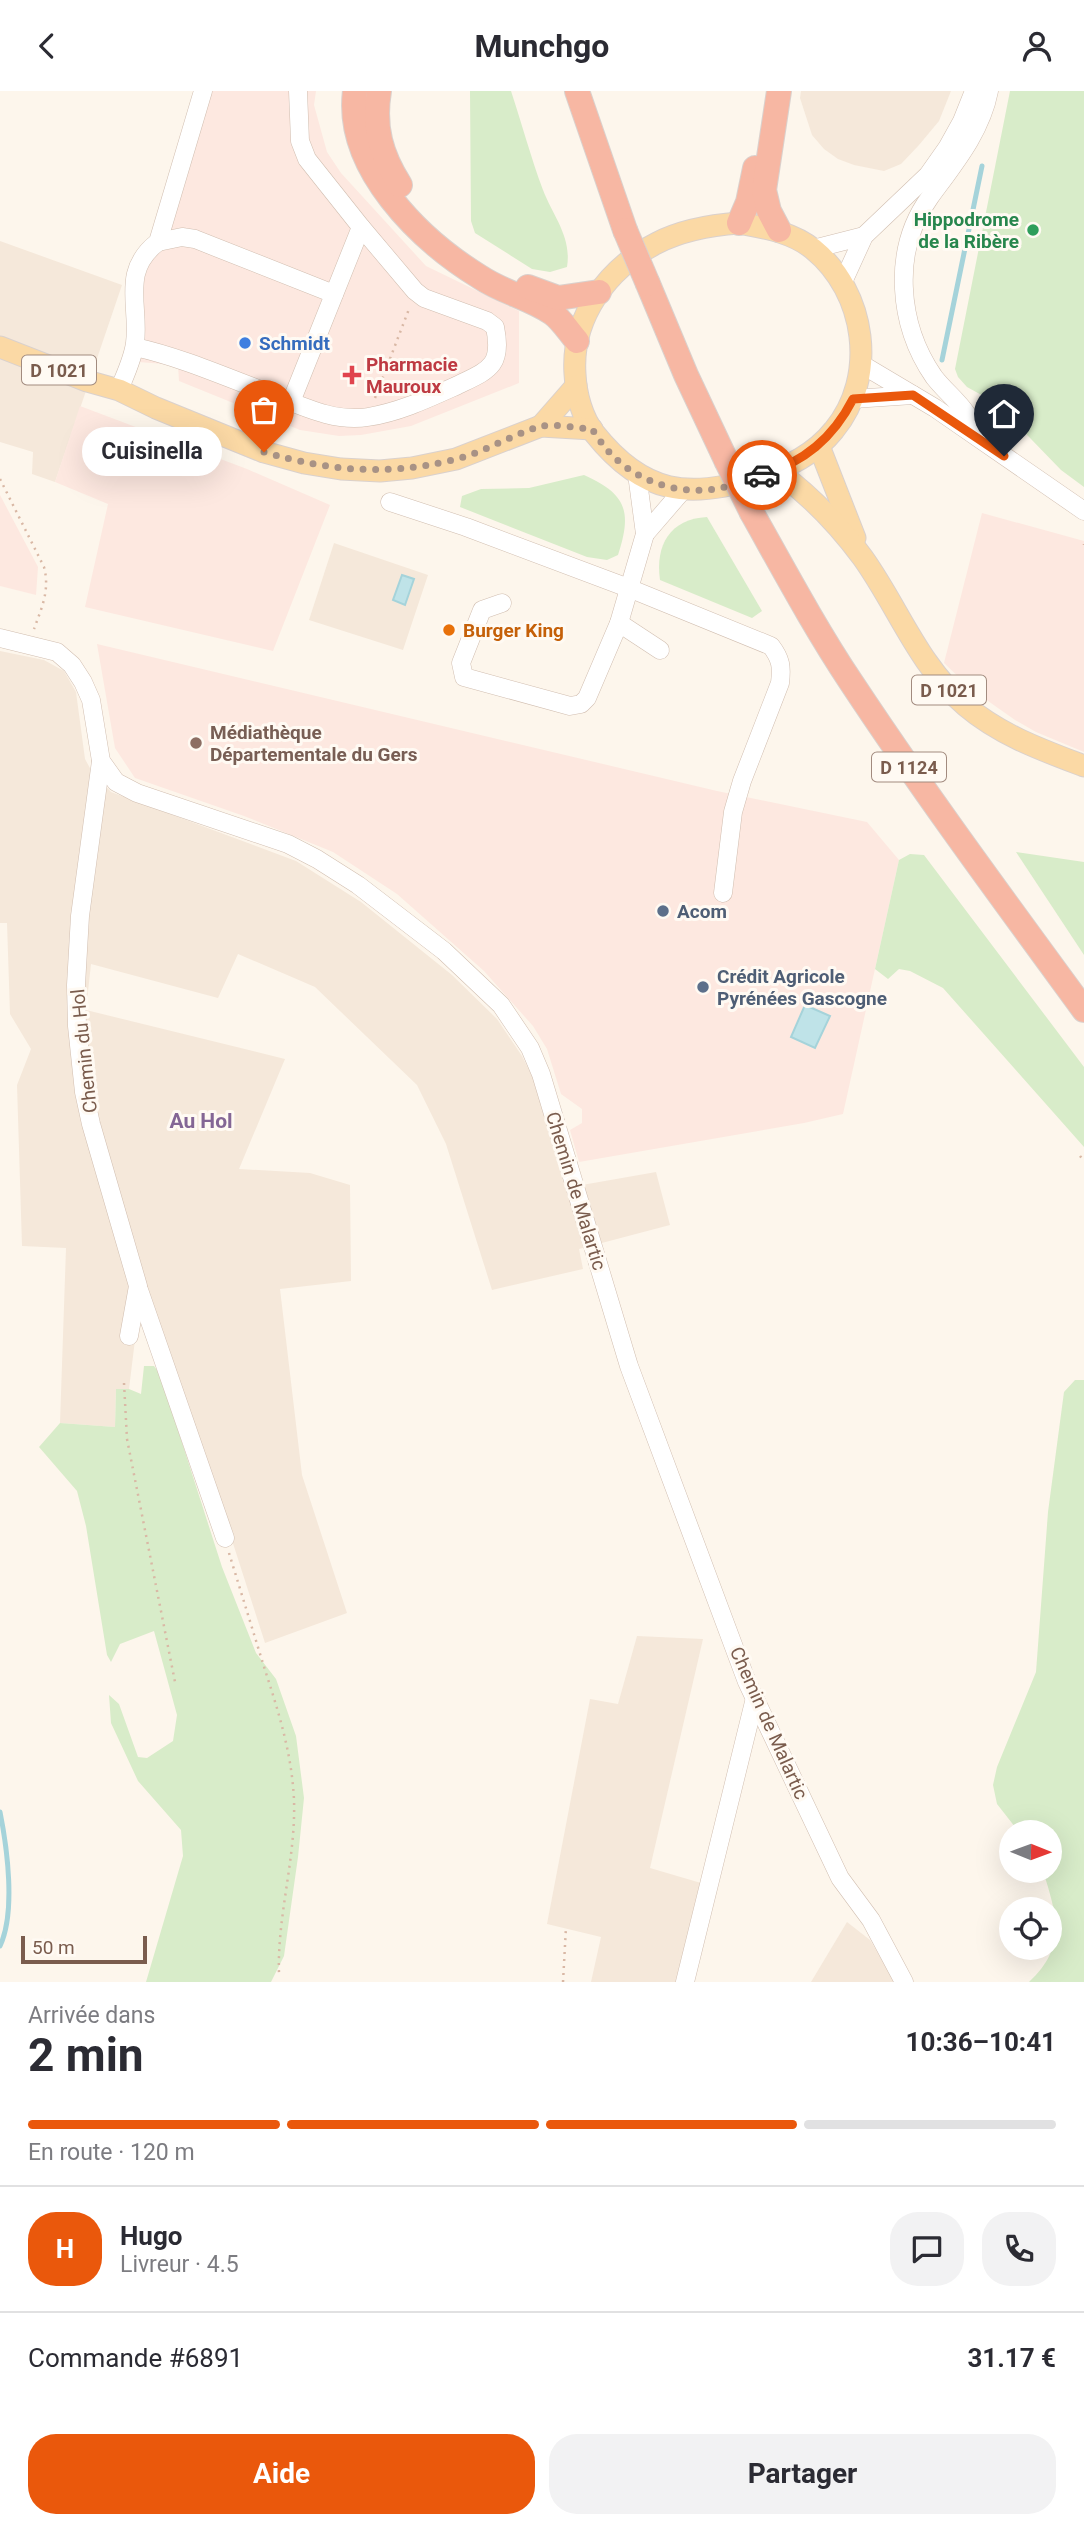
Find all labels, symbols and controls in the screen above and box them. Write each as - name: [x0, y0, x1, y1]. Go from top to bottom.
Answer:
- icon: back: [28, 27, 66, 65]
- text: Munchgo: [475, 27, 609, 65]
- icon: person: [1018, 27, 1056, 65]
- place label: Hippodrome de la Ribère: [914, 208, 1019, 253]
- marker: Hippodrome de la Ribère: [1025, 222, 1041, 238]
- place label: Schmidt: [259, 332, 330, 355]
- marker: Schmidt: [237, 335, 253, 351]
- place label: Pharmacie Mauroux: [366, 353, 458, 398]
- road number: D 1021: [22, 355, 96, 384]
- marker: Pharmacie Mauroux: [344, 367, 360, 383]
- pin: [234, 380, 294, 452]
- pin: [974, 384, 1034, 456]
- icon: bag: [245, 391, 283, 429]
- icon: home: [985, 395, 1023, 433]
- callout: Cuisinella: [82, 427, 222, 477]
- text: Cuisinella: [101, 438, 203, 465]
- courier: [727, 440, 797, 510]
- icon: car: [743, 456, 781, 494]
- place label: Burger King: [463, 619, 564, 642]
- marker: Burger King: [441, 622, 457, 638]
- road number: D 1021: [912, 675, 986, 705]
- place label: Médiathèque Départementale du Gers: [210, 721, 418, 766]
- marker: Médiathèque Départementale du Gers: [188, 735, 204, 751]
- road number: D 1124: [872, 753, 946, 781]
- place label: Acom: [677, 900, 727, 923]
- marker: Acom: [655, 903, 671, 919]
- place label: Crédit Agricole Pyrénées Gascogne: [717, 965, 887, 1010]
- marker: Crédit Agricole Pyrénées Gascogne: [695, 979, 711, 995]
- street label: Chemin du Hol: [66, 988, 102, 1114]
- district label: Au Hol: [169, 1109, 233, 1133]
- street label: Chemin de Malartic: [541, 1109, 611, 1273]
- street label: Chemin de Malartic: [725, 1643, 813, 1803]
- north arrow: [999, 1820, 1062, 1883]
- map controls: [999, 1820, 1062, 1960]
- button: locate: [999, 1897, 1062, 1960]
- scale bar: [21, 1933, 147, 1965]
- text: 50 m: [32, 1936, 75, 1959]
- text: Arrivée dans: [28, 2002, 155, 2029]
- text: 10:36–10:41: [906, 2027, 1056, 2057]
- text: 2 min: [28, 2028, 144, 2082]
- text: En route · 120 m: [28, 2139, 195, 2166]
- button: chat: [890, 2212, 964, 2286]
- button: phone: [982, 2212, 1056, 2286]
- text: Hugo: [120, 2221, 182, 2251]
- text: H: [56, 2234, 74, 2264]
- text: Livreur · 4.5: [120, 2251, 239, 2278]
- text: Commande #6891: [28, 2343, 243, 2373]
- text: 31.17 €: [967, 2343, 1056, 2373]
- button: Aide: [28, 2434, 535, 2514]
- button: Partager: [549, 2434, 1056, 2514]

